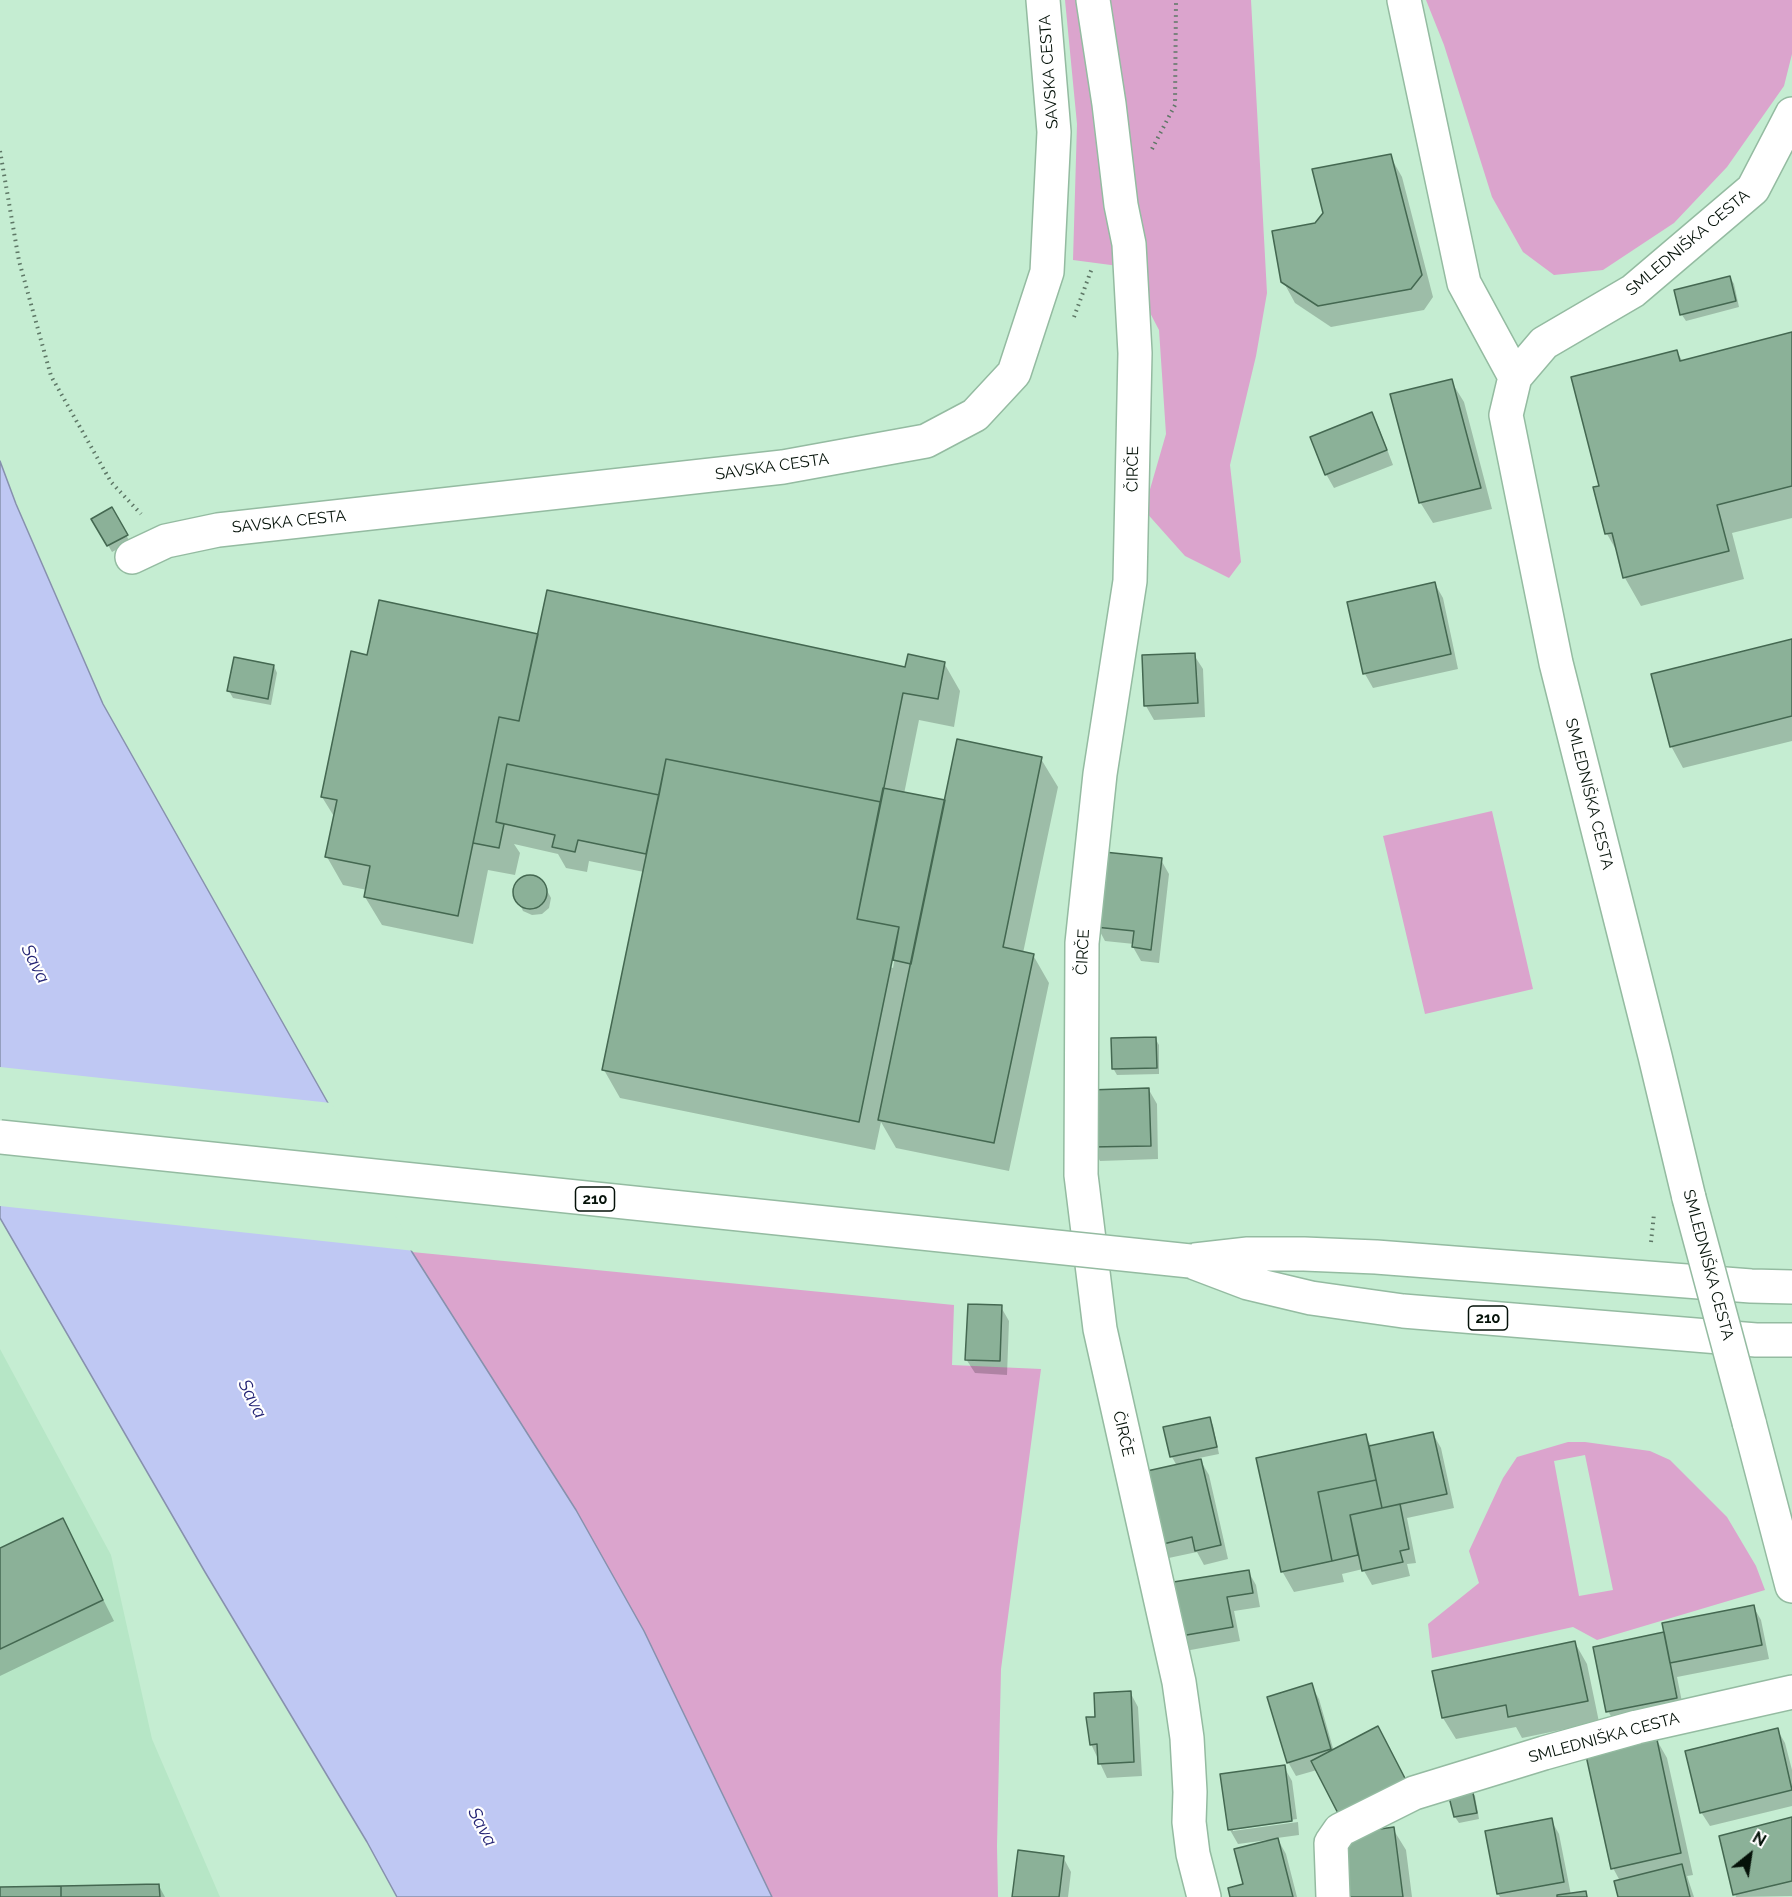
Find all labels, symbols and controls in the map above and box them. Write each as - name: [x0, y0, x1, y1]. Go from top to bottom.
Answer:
- street label: SAVSKA CESTA: [1035, 14, 1063, 130]
- street label: SMLEDNIŠKA CESTA: [1622, 186, 1754, 300]
- street label: ČIRČE: [1123, 446, 1143, 492]
- street label: SAVSKA CESTA: [714, 450, 830, 484]
- street label: SAVSKA CESTA: [231, 506, 347, 538]
- street label: SMLEDNIŠKA CESTA: [1561, 716, 1617, 872]
- street label: ČIRČE: [1072, 928, 1094, 976]
- water label: Sava: [16, 941, 54, 987]
- road number: 210: [576, 1187, 614, 1211]
- street label: SMLEDNIŠKA CESTA: [1679, 1188, 1737, 1342]
- road number: 210: [1468, 1306, 1508, 1330]
- water label: Sava: [233, 1376, 271, 1422]
- street label: ČIRČE: [1108, 1409, 1138, 1459]
- street label: SMLEDNIŠKA CESTA: [1527, 1709, 1681, 1767]
- water label: Sava: [463, 1804, 501, 1850]
- north arrow: [1720, 1825, 1780, 1885]
- text: N: [1749, 1828, 1769, 1850]

